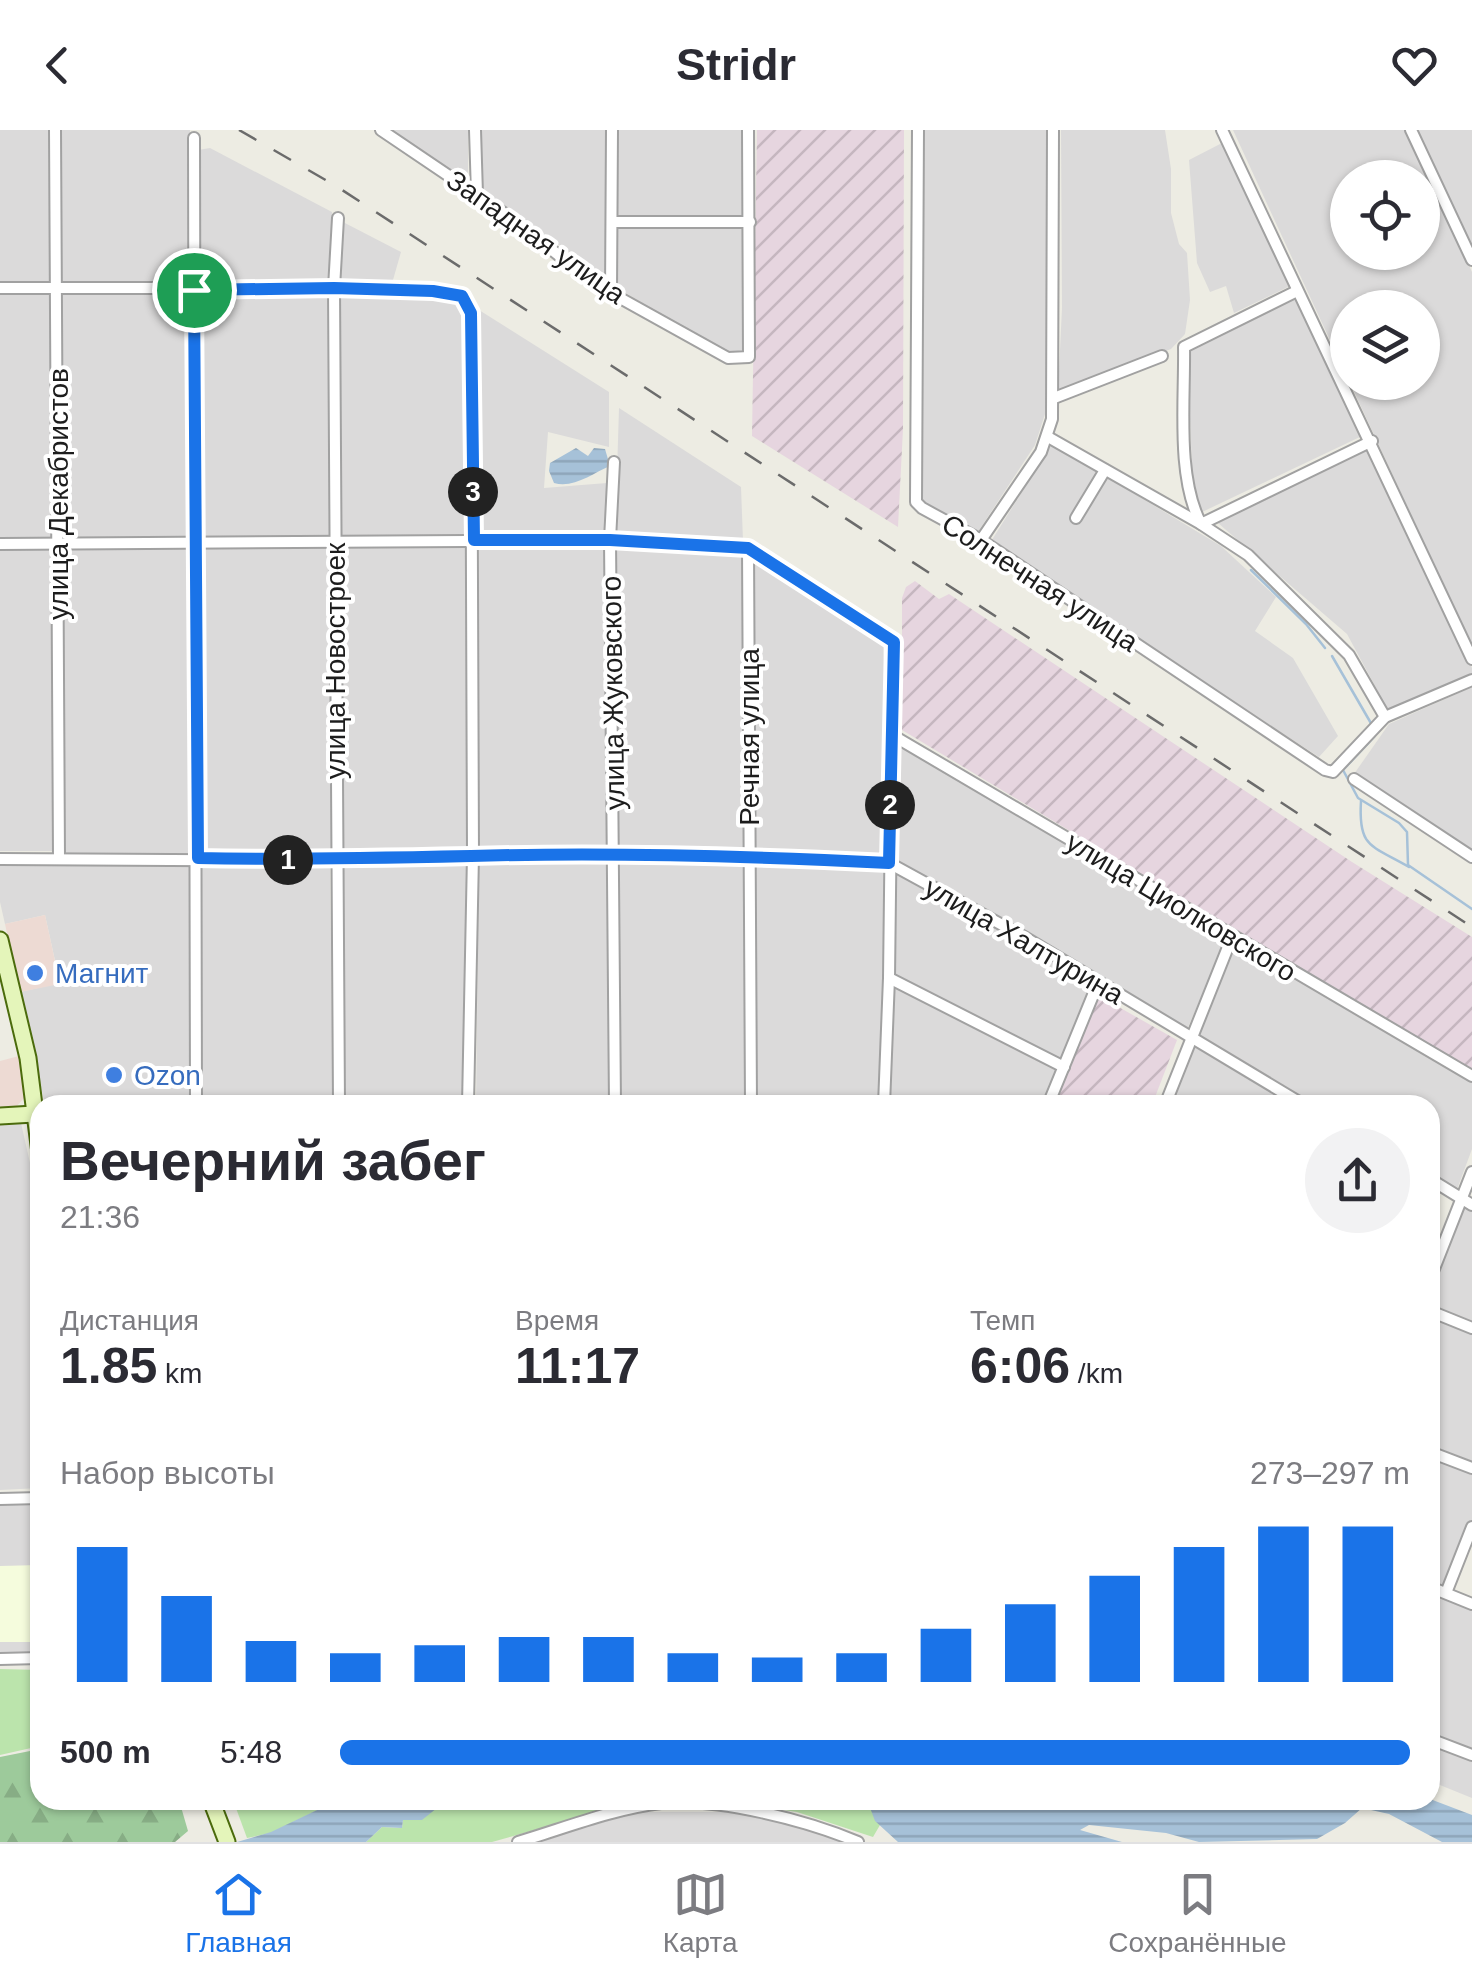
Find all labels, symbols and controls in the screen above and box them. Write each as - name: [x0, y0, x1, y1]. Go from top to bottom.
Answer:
- icon: back: [30, 38, 85, 93]
- icon: heart: [1387, 38, 1442, 93]
- text: Stridr: [676, 39, 796, 90]
- map controls: [1330, 160, 1440, 400]
- button: locate: [1330, 160, 1440, 270]
- street label: Западная улица: [441, 164, 631, 310]
- pin: [152, 248, 237, 333]
- icon: arrive: [167, 263, 222, 318]
- button: layers: [1330, 290, 1440, 400]
- street label: улица Декабристов: [43, 368, 74, 620]
- pin: 3: [448, 467, 498, 517]
- text: 3: [465, 476, 481, 507]
- street label: Солнечная улица: [936, 508, 1144, 658]
- street label: улица Новостроек: [320, 542, 351, 779]
- street label: улица Жуковского: [595, 576, 631, 810]
- street label: Речная улица: [734, 648, 765, 826]
- pin: 2: [865, 780, 915, 830]
- text: 2: [882, 789, 898, 820]
- street label: улица Циолковского: [1061, 826, 1301, 988]
- pin: 1: [263, 835, 313, 885]
- text: 1: [280, 844, 296, 875]
- street label: улица Халтурина: [919, 871, 1129, 1011]
- place label: Магнит: [55, 958, 149, 989]
- marker: Магнит: [24, 962, 46, 984]
- place label: Ozon: [134, 1060, 201, 1091]
- marker: Ozon: [103, 1064, 125, 1086]
- button: share: [1305, 1128, 1410, 1233]
- text: Вечерний забег: [60, 1130, 486, 1192]
- text: 21:36: [60, 1199, 140, 1235]
- text: Дистанция: [60, 1305, 199, 1336]
- text: Время: [515, 1305, 599, 1336]
- text: Темп: [970, 1305, 1036, 1336]
- text: 1.85: [60, 1338, 157, 1394]
- text: 11:17: [515, 1338, 640, 1394]
- text: 6:06: [970, 1338, 1070, 1394]
- text: km: [157, 1358, 202, 1389]
- text: /km: [1070, 1358, 1123, 1389]
- text: Набор высоты: [60, 1455, 275, 1491]
- text: 273–297 m: [1250, 1455, 1410, 1491]
- text: 500 m: [60, 1734, 151, 1770]
- text: 5:48: [220, 1734, 282, 1770]
- tab: Главная: [185, 1867, 292, 1959]
- tab: Карта: [663, 1867, 738, 1959]
- tab: Сохранённые: [1108, 1867, 1287, 1959]

